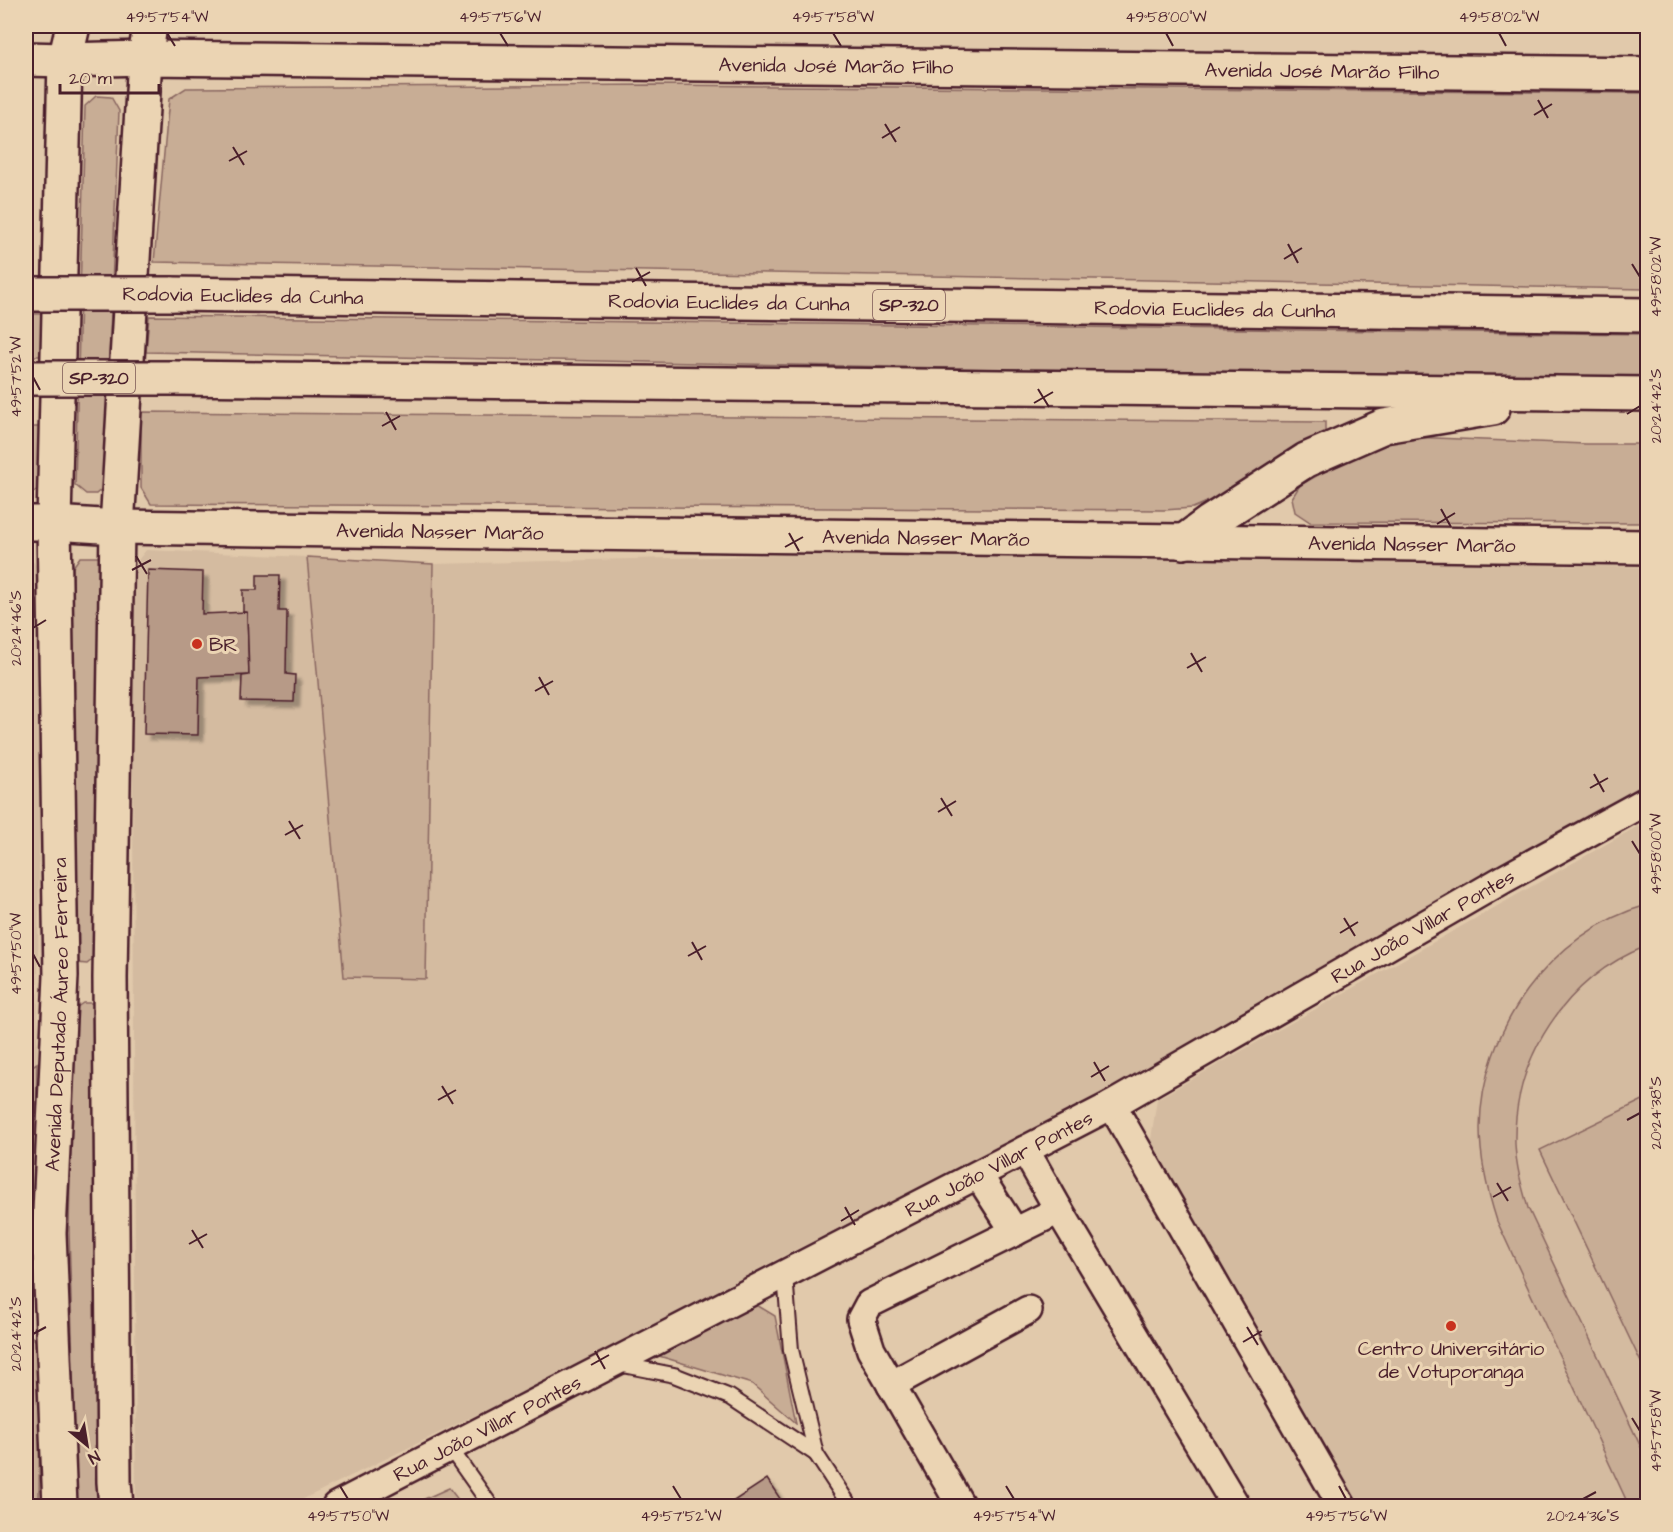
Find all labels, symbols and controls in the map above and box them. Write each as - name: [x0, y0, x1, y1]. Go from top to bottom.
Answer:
- text: 49°57'54"W: [126, 7, 208, 28]
- text: 49°57'56"W: [459, 7, 541, 28]
- text: 49°57'58"W: [792, 7, 874, 28]
- text: 49°58'00"W: [1125, 7, 1207, 28]
- text: 49°58'02"W: [1459, 7, 1539, 28]
- street label: Avenida José Marão Filho: [718, 51, 953, 82]
- street label: Avenida José Marão Filho: [1204, 56, 1439, 87]
- scale bar: [60, 57, 159, 95]
- text: 20 m: [69, 66, 112, 91]
- text: 49°58'02"W: [1646, 237, 1667, 317]
- street label: Rodovia Euclides da Cunha: [122, 280, 364, 312]
- street label: Rodovia Euclides da Cunha: [608, 287, 850, 319]
- road number: SP-320: [873, 290, 945, 320]
- street label: Rodovia Euclides da Cunha: [1094, 294, 1336, 326]
- text: 49°57'52"W: [6, 336, 27, 418]
- road number: SP-320: [63, 363, 135, 393]
- text: 20°24'42"S: [1646, 368, 1667, 443]
- street label: Avenida Nasser Marão: [336, 517, 544, 548]
- street label: Avenida Nasser Marão: [822, 523, 1030, 554]
- street label: Avenida Nasser Marão: [1308, 530, 1516, 560]
- text: 20°24'46"S: [6, 590, 27, 666]
- place label: BR: [209, 631, 237, 659]
- marker: BR: [190, 637, 204, 651]
- text: 49°58'00"W: [1646, 813, 1667, 895]
- street label: Avenida Deputado Áureo Ferreira: [39, 857, 76, 1172]
- street label: Rua João Villar Pontes: [1326, 863, 1520, 991]
- text: 49°57'50"W: [6, 913, 27, 995]
- text: 20°24'38"S: [1646, 1076, 1667, 1150]
- street label: Rua João Villar Pontes: [900, 1104, 1098, 1225]
- text: 20°24'42"S: [6, 1296, 27, 1371]
- marker: Centro Universitário de Votuporanga: [1444, 1319, 1458, 1333]
- place label: Centro Universitário de Votuporanga: [1358, 1335, 1544, 1387]
- street label: Rua João Villar Pontes: [389, 1369, 586, 1489]
- text: 49°57'58"W: [1646, 1390, 1667, 1472]
- north arrow: [57, 1415, 117, 1475]
- text: N: [84, 1445, 104, 1469]
- text: 49°57'50"W: [307, 1506, 389, 1527]
- text: 49°57'52"W: [640, 1506, 722, 1527]
- text: 49°57'54"W: [973, 1506, 1055, 1527]
- text: 49°57'56"W: [1305, 1506, 1387, 1527]
- text: 20°24'36"S: [1547, 1506, 1620, 1527]

